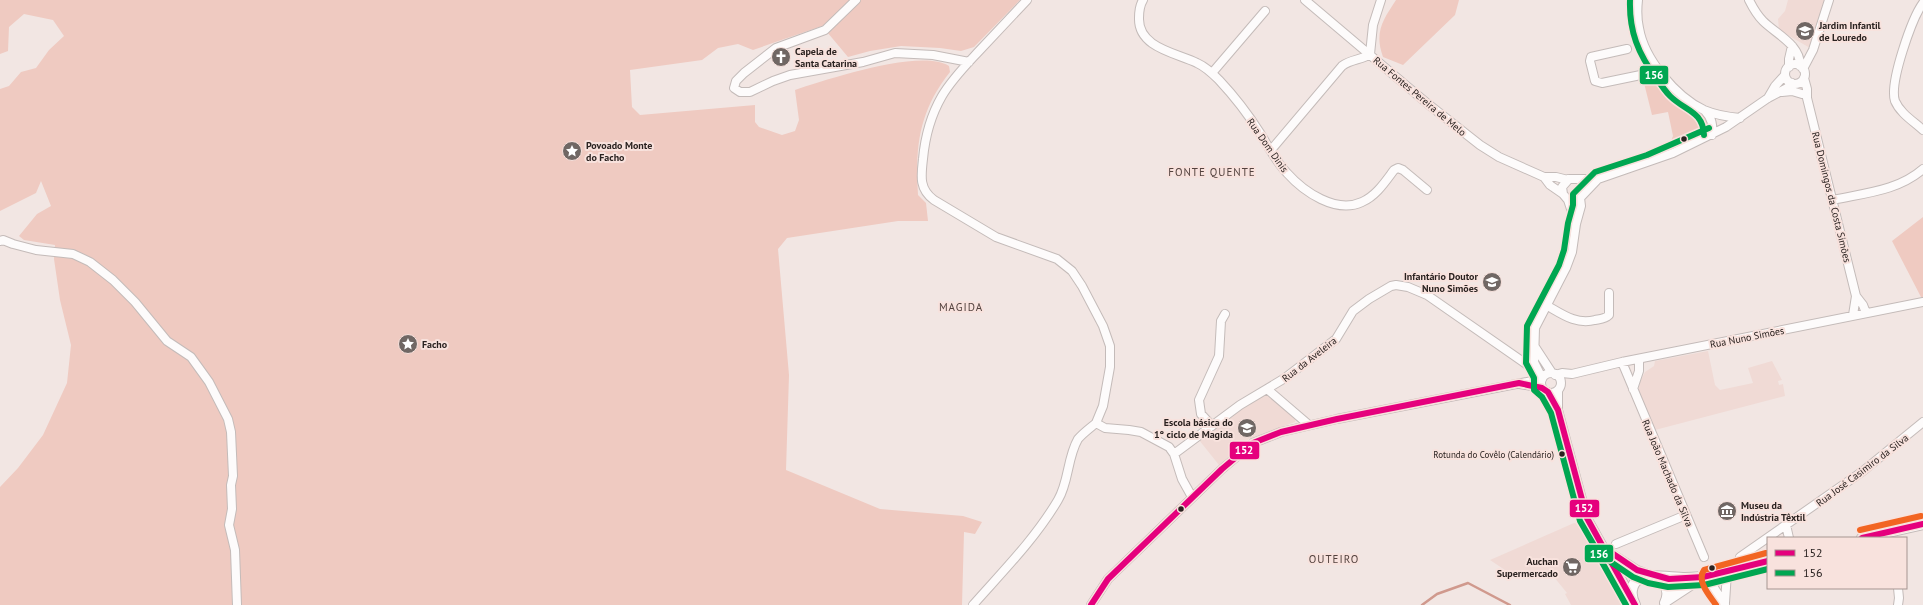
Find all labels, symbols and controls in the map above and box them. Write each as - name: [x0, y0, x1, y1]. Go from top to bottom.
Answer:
- place label: Jardim Infantil de Louredo: [1818, 19, 1881, 44]
- school or university icon: Jardim Infantil de Louredo: [1794, 20, 1816, 42]
- place label: Capela de Santa Catarina: [795, 45, 857, 70]
- church icon: Capela de Santa Catarina: [770, 46, 792, 68]
- street label: Rua Fontes Pereira de Melo: [1371, 54, 1469, 139]
- line badge: 156: [1639, 65, 1669, 85]
- text: 156: [1645, 68, 1663, 82]
- street label: Rua Dom Dinis: [1244, 116, 1291, 175]
- street label: Rua Domingos da Costa Simões: [1809, 130, 1854, 264]
- unlabelled marker: [1679, 134, 1689, 144]
- place label: Povoado Monte do Facho: [586, 139, 652, 164]
- place icon: Povoado Monte do Facho: [561, 140, 583, 162]
- district label: FONTE QUENTE: [1168, 165, 1256, 179]
- place label: Infantário Doutor Nuno Simões: [1404, 270, 1478, 295]
- school or university icon: Infantário Doutor Nuno Simões: [1481, 271, 1503, 293]
- district label: MAGIDA: [939, 300, 983, 314]
- street label: Rua Nuno Simões: [1709, 324, 1785, 351]
- place icon: Facho: [397, 333, 419, 355]
- street label: Rua da Aveleira: [1279, 334, 1339, 385]
- place label: Facho: [422, 338, 448, 351]
- place label: Escola básica do 1º ciclo de Magida: [1154, 416, 1234, 441]
- school or university icon: Escola básica do 1º ciclo de Magida: [1236, 417, 1258, 439]
- street label: Rua João Machado da Silva: [1639, 418, 1696, 529]
- street label: Rua José Casimiro da Silva: [1813, 431, 1911, 509]
- line badge: 152: [1229, 441, 1260, 460]
- text: 152: [1235, 443, 1253, 457]
- place label: Rotunda do Covêlo (Calendário): [1433, 449, 1554, 461]
- marker: Rotunda do Covêlo (Calendário): [1557, 449, 1567, 459]
- line badge: 152: [1569, 499, 1600, 518]
- place label: Museu da Indústria Têxtil: [1741, 499, 1805, 524]
- museum icon: Museu da Indústria Têxtil: [1716, 500, 1738, 522]
- text: 152: [1575, 501, 1593, 515]
- unlabelled marker: [1176, 504, 1186, 514]
- legend: [1767, 537, 1907, 589]
- line badge: 156: [1584, 544, 1614, 563]
- text: 152: [1803, 545, 1823, 560]
- text: 156: [1590, 547, 1608, 561]
- district label: OUTEIRO: [1309, 552, 1359, 566]
- place label: Auchan Supermercado: [1497, 555, 1559, 580]
- supermarket icon: Auchan Supermercado: [1561, 556, 1583, 578]
- unlabelled marker: [1707, 563, 1717, 573]
- text: 156: [1803, 565, 1823, 580]

